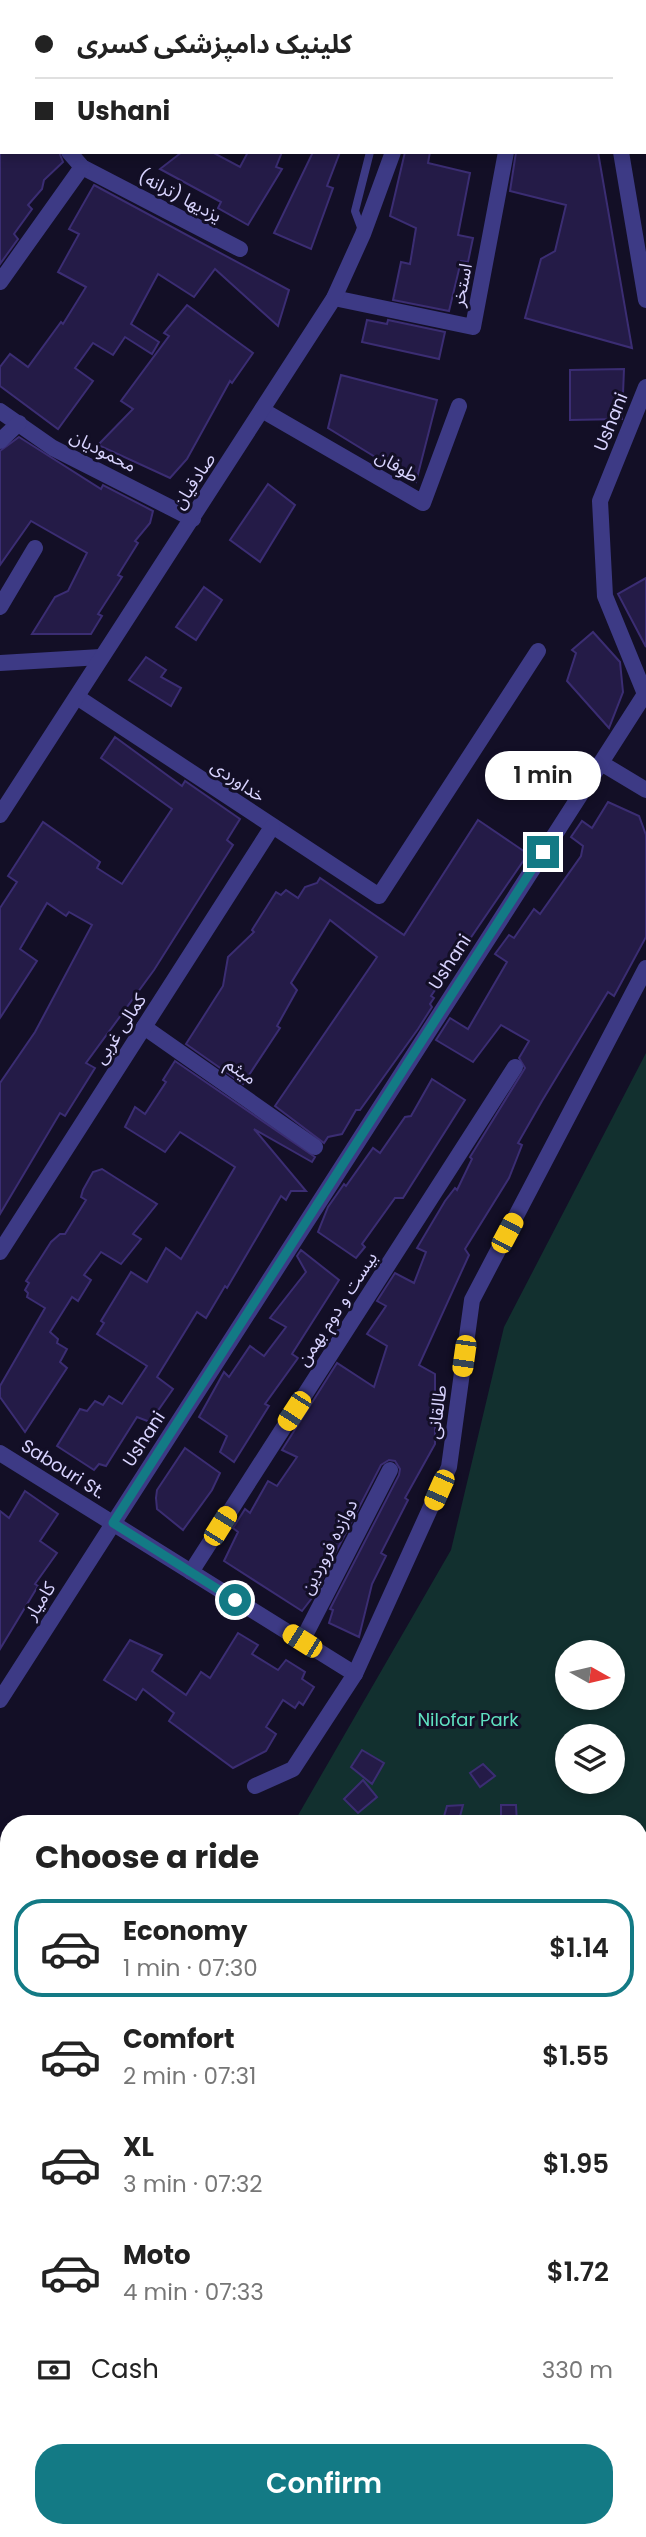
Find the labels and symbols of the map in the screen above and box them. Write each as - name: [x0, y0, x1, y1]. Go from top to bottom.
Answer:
- street label: یزدیها (ترانه): [134, 163, 226, 228]
- street label: استخر: [445, 261, 478, 310]
- street label: Ushani: [587, 389, 634, 455]
- street label: محمودیان: [66, 423, 141, 478]
- street label: طوفان: [371, 443, 424, 488]
- street label: صادقیان: [166, 448, 221, 514]
- callout: 1 min: [485, 750, 601, 800]
- street label: خداوردی: [206, 753, 270, 808]
- route end: [527, 836, 559, 868]
- street label: Ushani: [422, 929, 477, 994]
- street label: کمالی غربی: [87, 988, 152, 1069]
- street label: میثم: [220, 1051, 262, 1091]
- car: [488, 1210, 527, 1256]
- street label: بیست و دوم بهمن: [290, 1247, 385, 1372]
- car: [451, 1334, 478, 1378]
- street label: طالقانی: [420, 1383, 453, 1441]
- car: [274, 1388, 315, 1434]
- street label: Ushani: [116, 1406, 171, 1471]
- street label: Sabouri St.: [16, 1433, 110, 1504]
- car: [421, 1467, 458, 1513]
- street label: دوازده فروردین: [294, 1495, 363, 1599]
- car: [200, 1503, 241, 1549]
- street label: کامیار: [17, 1576, 61, 1625]
- route start: [219, 1584, 251, 1616]
- car: [279, 1621, 326, 1661]
- north arrow: [555, 1640, 625, 1710]
- park label: Nilofar Park: [417, 1707, 519, 1732]

